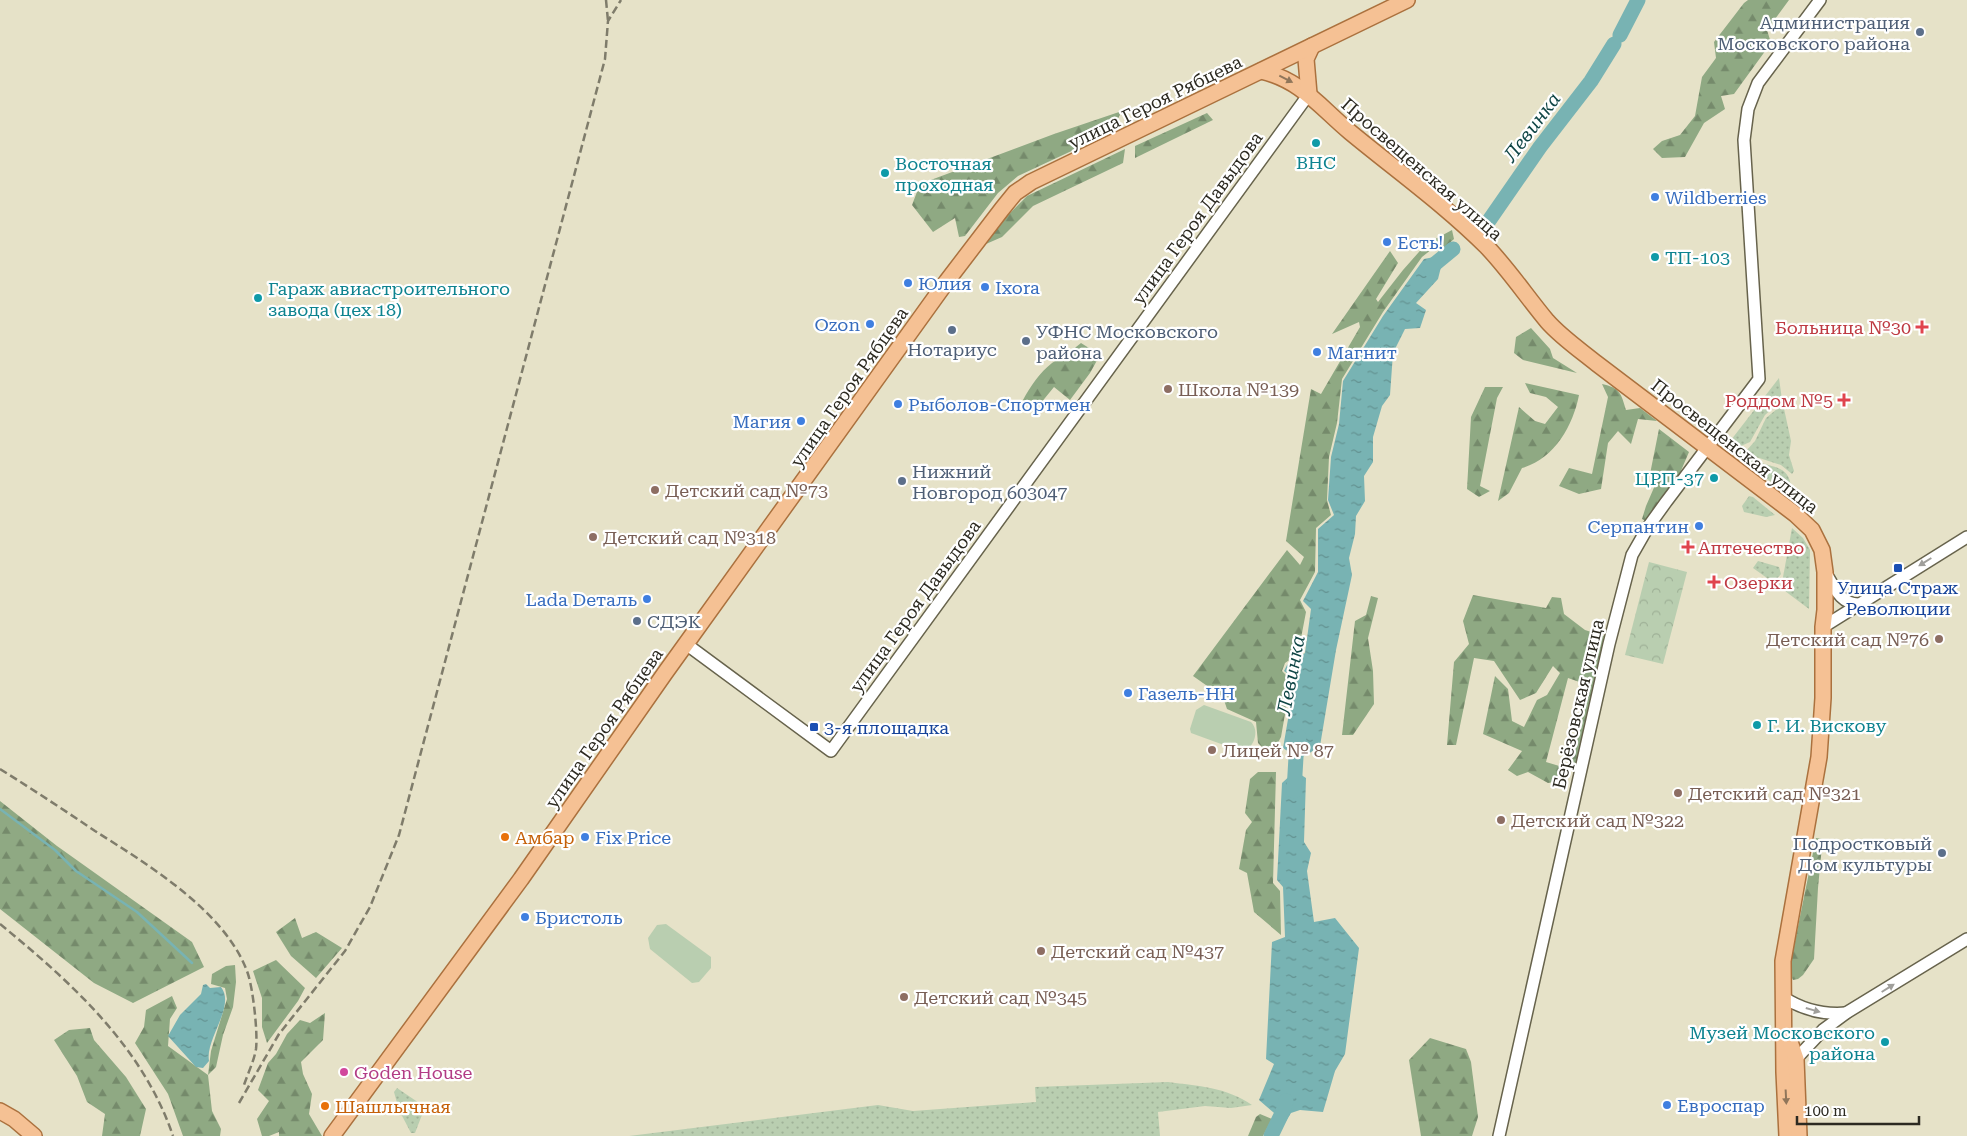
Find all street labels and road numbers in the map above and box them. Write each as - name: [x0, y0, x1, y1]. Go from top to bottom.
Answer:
- street label: улица Героя Рябцева: [1065, 51, 1245, 153]
- street label: Просвещенская улица: [1337, 93, 1507, 245]
- street label: улица Героя Давыдова: [1127, 128, 1267, 308]
- street label: улица Героя Рябцева: [786, 303, 912, 471]
- street label: Просвещенская улица: [1647, 374, 1823, 518]
- street label: улица Героя Давыдова: [845, 516, 985, 696]
- street label: Берёзовская улица: [1548, 617, 1608, 791]
- street label: улица Героя Рябцева: [541, 644, 667, 812]

